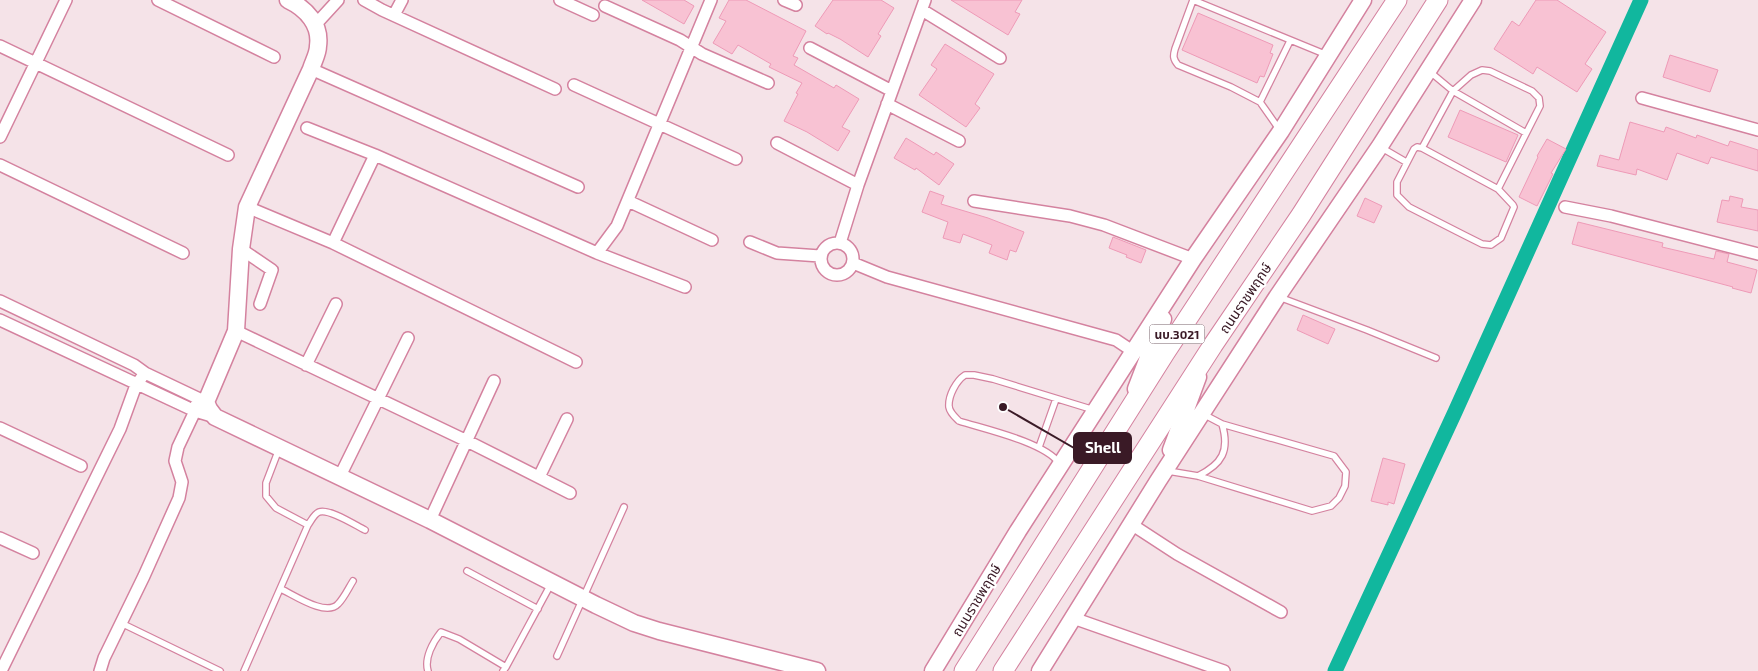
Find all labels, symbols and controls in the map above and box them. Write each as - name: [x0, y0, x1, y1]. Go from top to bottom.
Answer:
- street label: ถนนราชพฤกษ์: [1215, 260, 1275, 336]
- road number: นบ.3021: [1150, 324, 1204, 344]
- callout: Shell: [1074, 433, 1131, 463]
- text: Shell: [1085, 438, 1121, 456]
- street label: ถนนราชพฤกษ์: [948, 561, 1004, 639]

